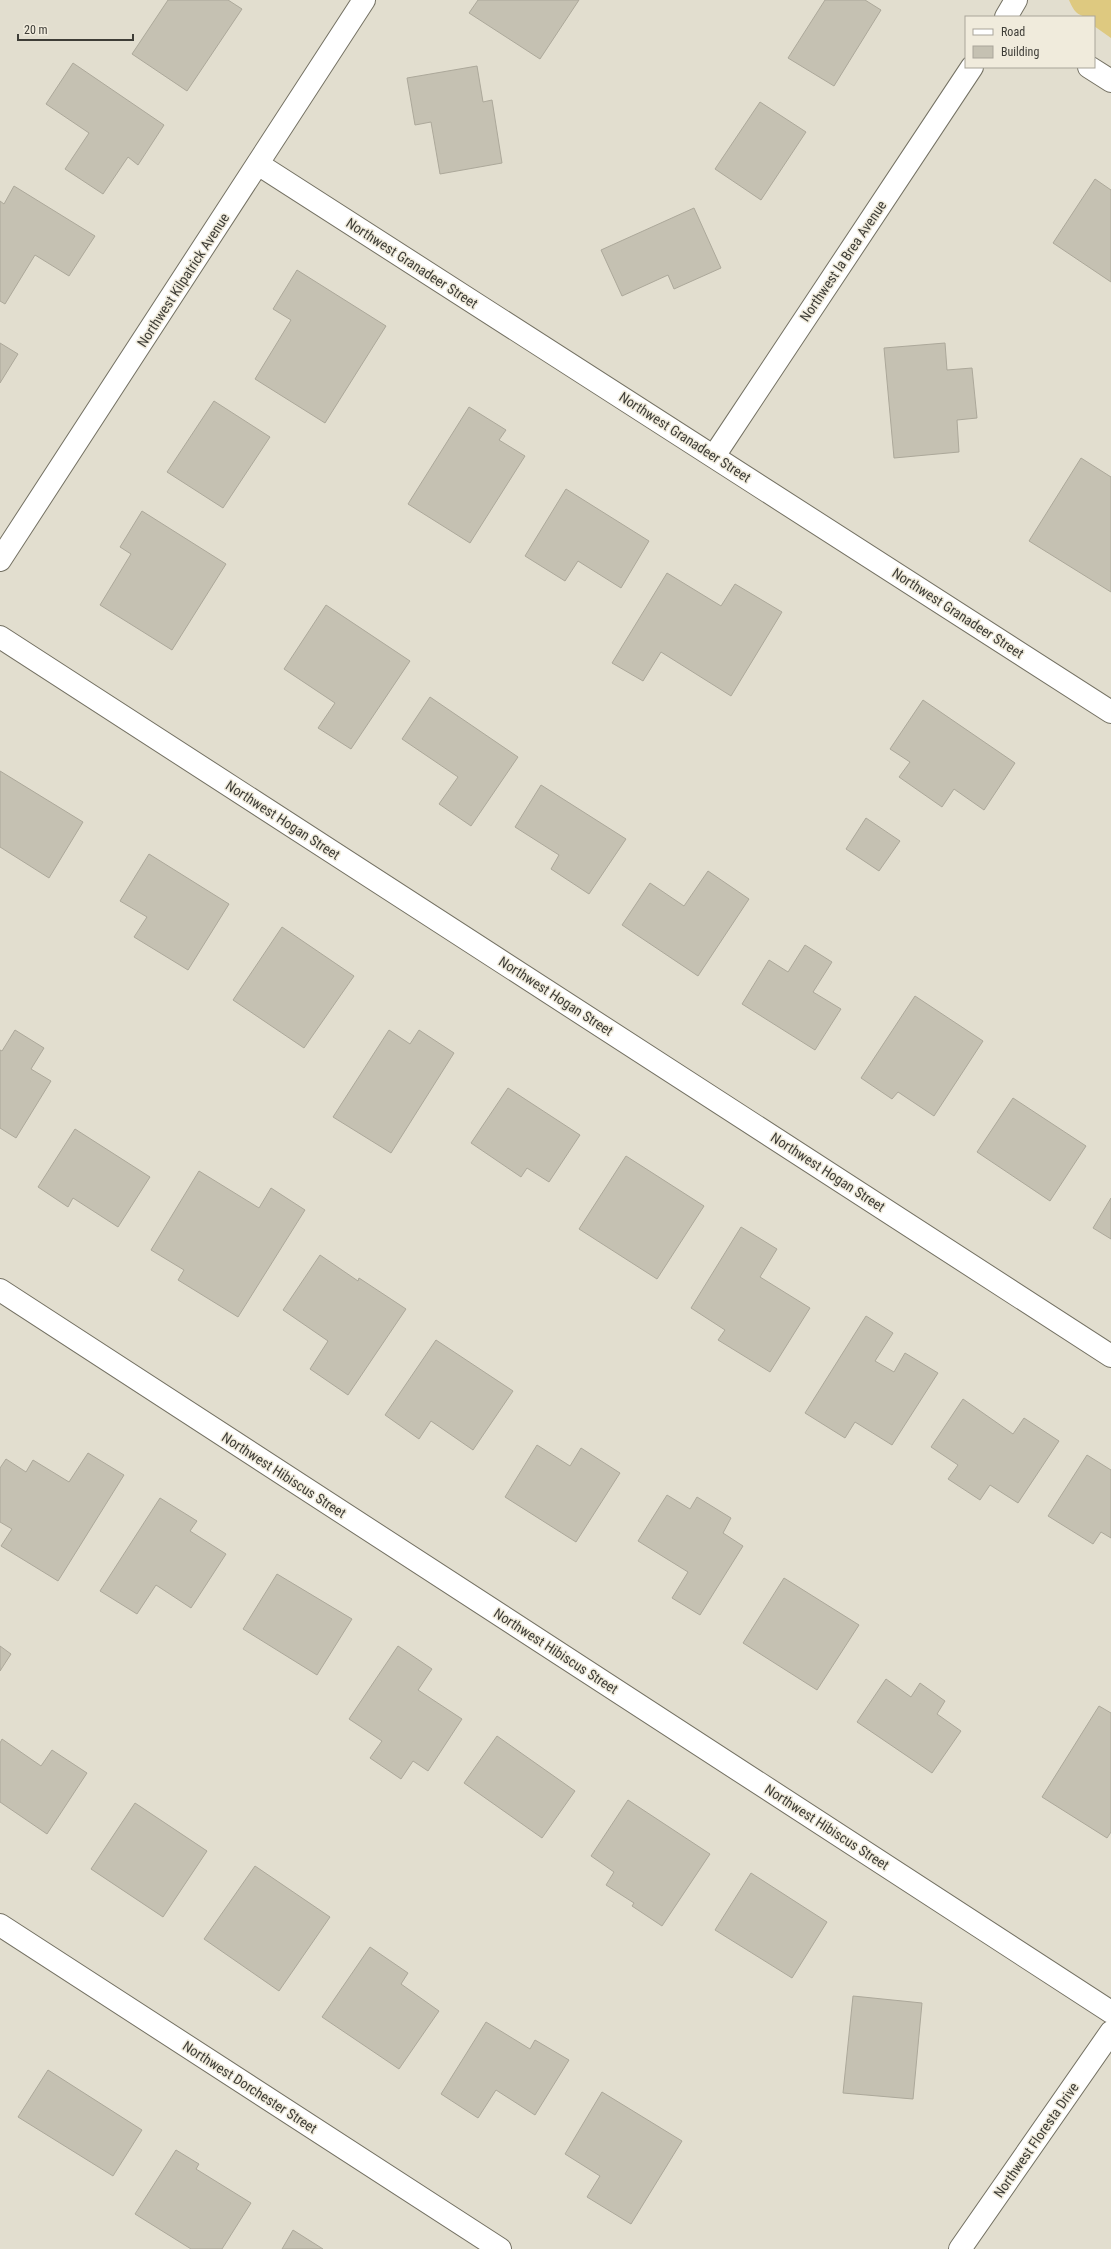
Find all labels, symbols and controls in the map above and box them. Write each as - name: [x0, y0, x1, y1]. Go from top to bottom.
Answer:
- scale bar: [18, 16, 133, 42]
- legend: [965, 16, 1095, 68]
- text: 20 m: [24, 23, 48, 37]
- text: Road: [1001, 25, 1025, 39]
- text: Building: [1001, 45, 1039, 59]
- street label: Northwest la Brea Avenue: [797, 197, 890, 324]
- street label: Northwest Kilpatrick Avenue: [134, 210, 232, 350]
- street label: Northwest Granadeer Street: [343, 215, 481, 311]
- street label: Northwest Granadeer Street: [616, 389, 754, 485]
- street label: Northwest Granadeer Street: [889, 565, 1027, 661]
- street label: Northwest Hogan Street: [223, 777, 343, 863]
- street label: Northwest Hogan Street: [496, 953, 616, 1039]
- street label: Northwest Hogan Street: [768, 1129, 888, 1215]
- street label: Northwest Hibiscus Street: [219, 1429, 349, 1521]
- street label: Northwest Hibiscus Street: [491, 1605, 621, 1697]
- street label: Northwest Hibiscus Street: [762, 1781, 892, 1873]
- street label: Northwest Dorchester Street: [180, 2038, 320, 2136]
- street label: Northwest Floresta Drive: [990, 2079, 1082, 2201]

